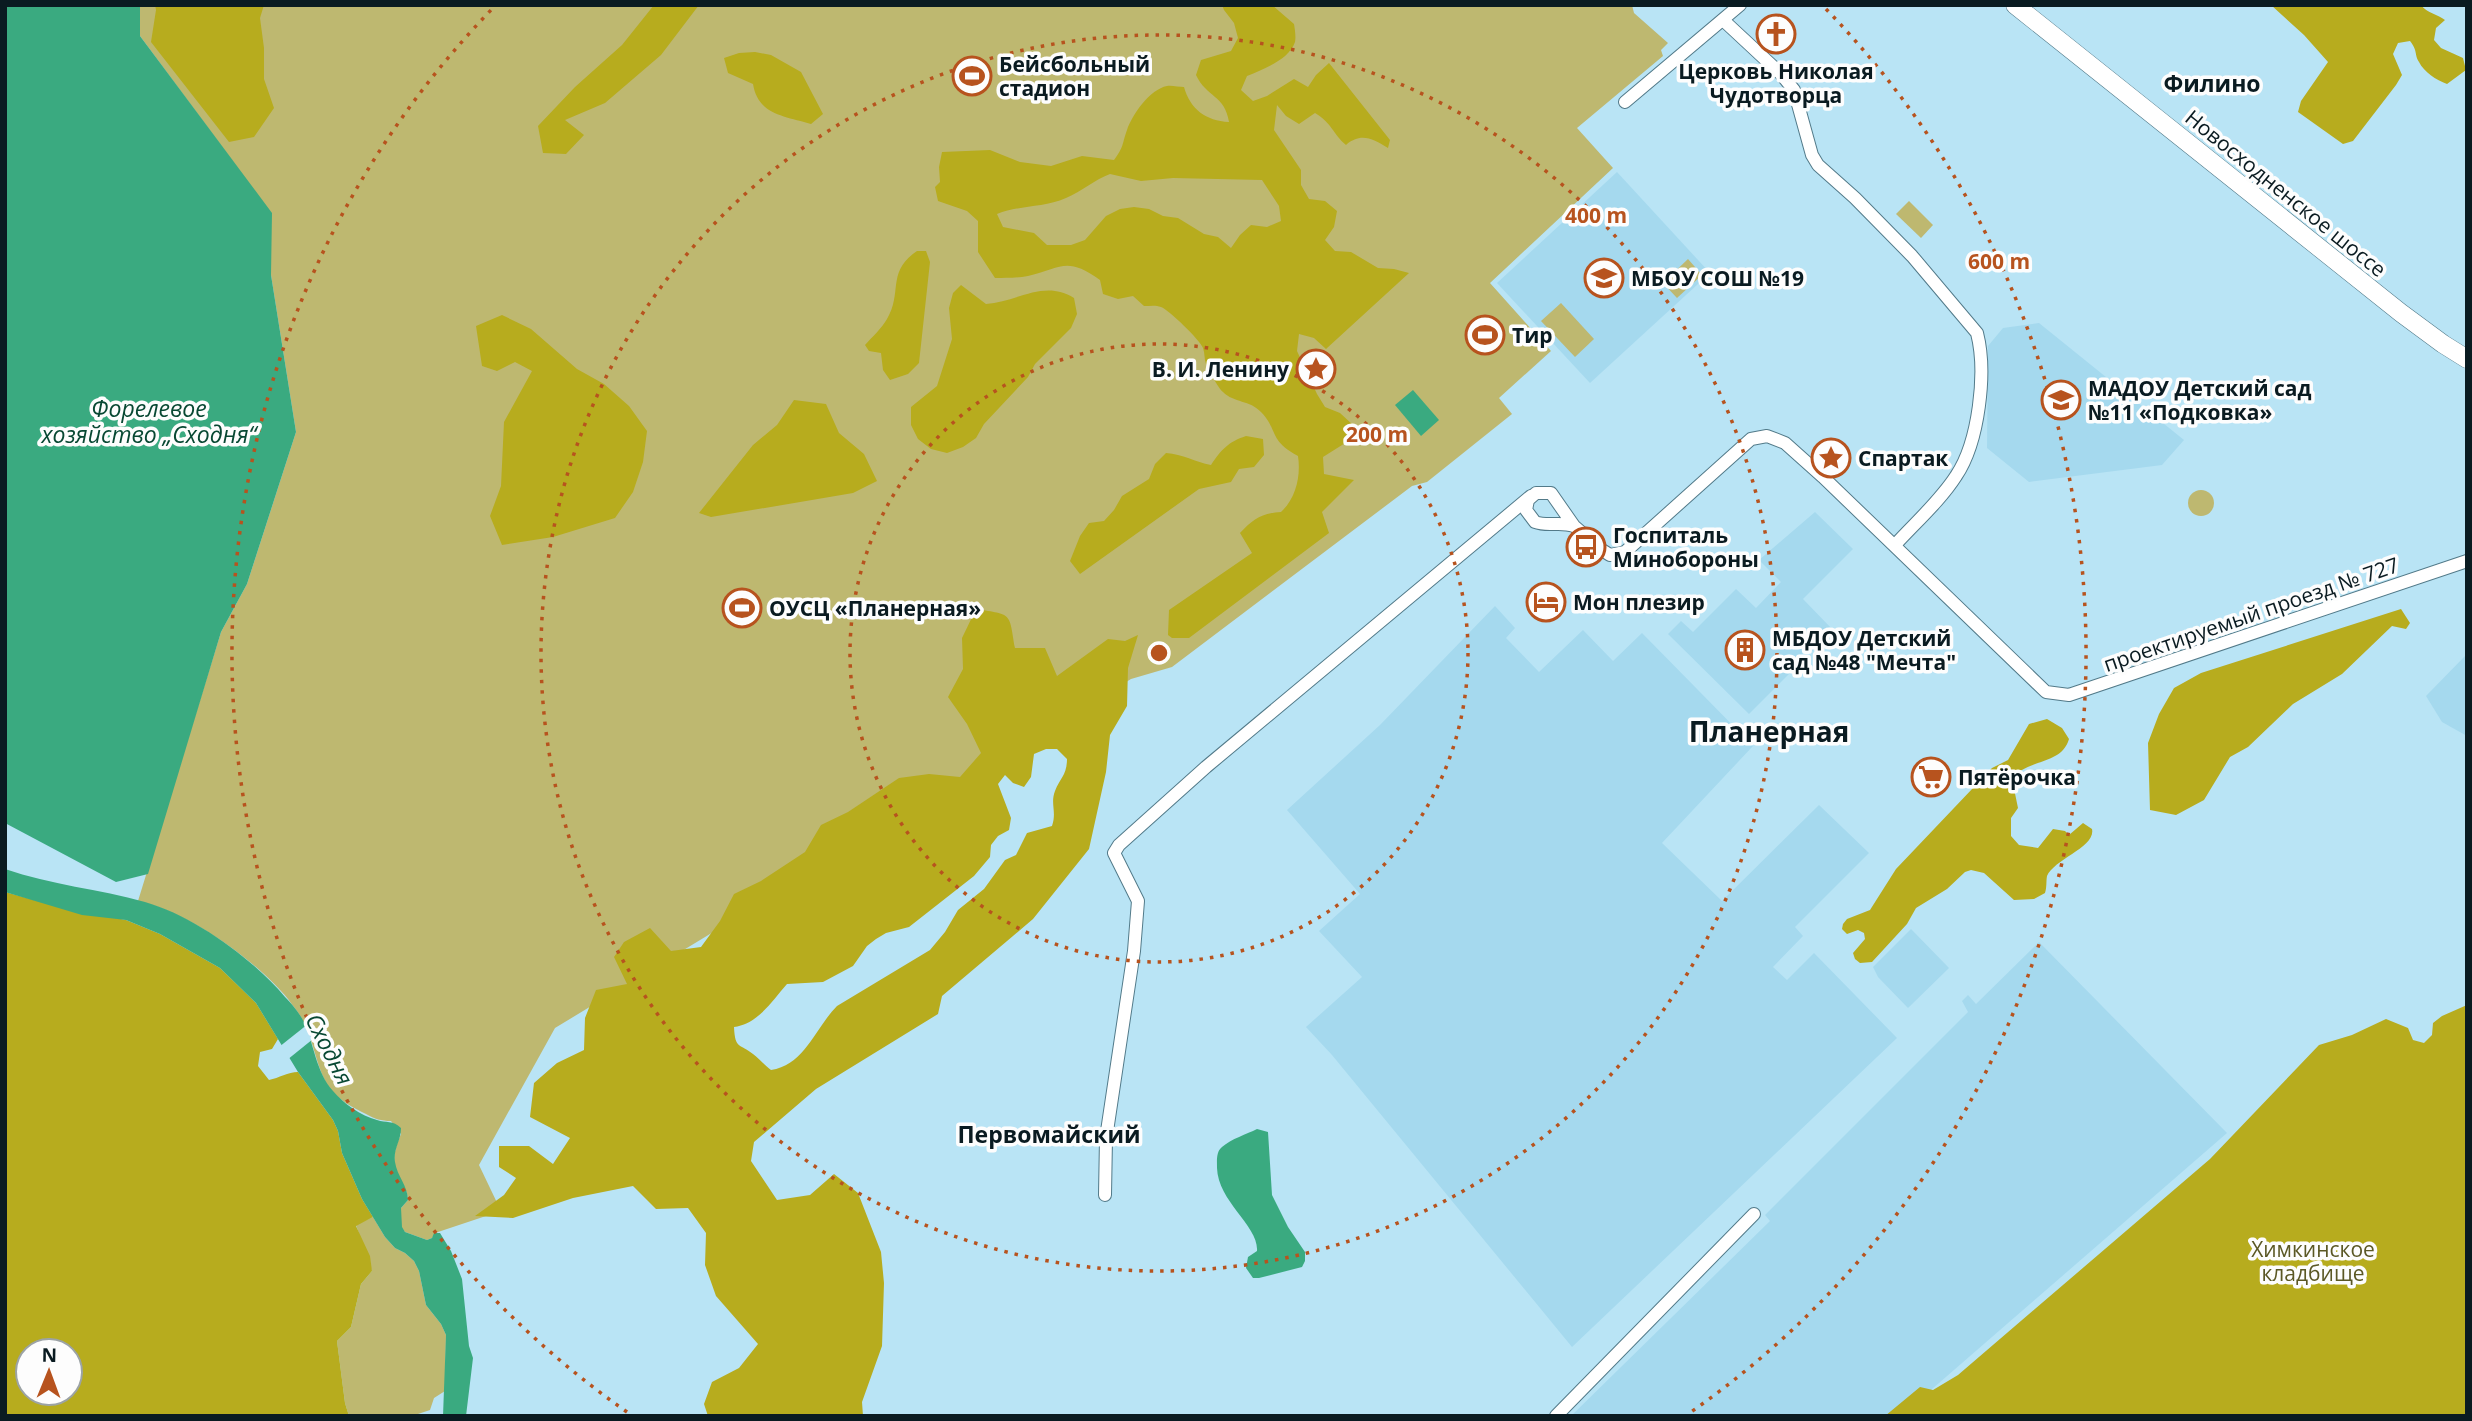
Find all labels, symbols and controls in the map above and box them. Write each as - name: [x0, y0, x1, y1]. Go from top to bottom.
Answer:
- church icon: Церковь Николая Чудотворца: [1755, 13, 1797, 55]
- place label: Бейсбольный стадион: [999, 50, 1150, 102]
- sports icon: Бейсбольный стадион: [951, 55, 993, 97]
- place label: Церковь Николая Чудотворца: [1678, 57, 1874, 109]
- district label: Филино: [2163, 67, 2261, 99]
- street label: Новосходненское шоссе: [2180, 103, 2392, 283]
- text: 400 m: [1565, 201, 1627, 229]
- text: 600 m: [1968, 247, 2030, 275]
- school or university icon: МБОУ СОШ №19: [1583, 257, 1625, 299]
- place label: МБОУ СОШ №19: [1631, 264, 1804, 292]
- sports icon: Тир: [1464, 314, 1506, 356]
- place label: Тир: [1512, 321, 1553, 349]
- place icon: В. И. Ленину: [1295, 348, 1337, 390]
- place label: В. И. Ленину: [1152, 355, 1289, 383]
- place label: МАДОУ Детский сад №11 «Подковка»: [2088, 374, 2311, 426]
- school or university icon: МАДОУ Детский сад №11 «Подковка»: [2040, 379, 2082, 421]
- water label: Форелевое хозяйство „Сходня“: [40, 392, 259, 450]
- text: 200 m: [1346, 420, 1408, 448]
- place icon: Спартак: [1810, 437, 1852, 479]
- place label: Спартак: [1858, 444, 1948, 472]
- place label: Госпиталь Минобороны: [1613, 521, 1759, 573]
- bus stop icon: Госпиталь Минобороны: [1565, 526, 1607, 568]
- street label: проектируемый проезд № 727: [2100, 550, 2402, 678]
- hotel icon: Мон плезир: [1525, 581, 1567, 623]
- sports icon: ОУСЦ «Планерная»: [721, 587, 763, 629]
- place label: Мон плезир: [1573, 588, 1705, 616]
- place label: ОУСЦ «Планерная»: [769, 594, 981, 622]
- place label: МБДОУ Детский сад №48 "Мечта": [1772, 624, 1956, 676]
- building icon: МБДОУ Детский сад №48 "Мечта": [1724, 629, 1766, 671]
- centre of rings: [1147, 641, 1171, 665]
- district label: Планерная: [1689, 712, 1849, 750]
- supermarket icon: Пятёрочка: [1910, 756, 1952, 798]
- place label: Пятёрочка: [1958, 763, 2076, 791]
- water label: Сходня: [298, 1008, 362, 1090]
- district label: Первомайский: [957, 1118, 1141, 1150]
- park label: Химкинское кладбище: [2251, 1235, 2375, 1287]
- north arrow: [14, 1337, 84, 1407]
- text: N: [41, 1342, 57, 1368]

